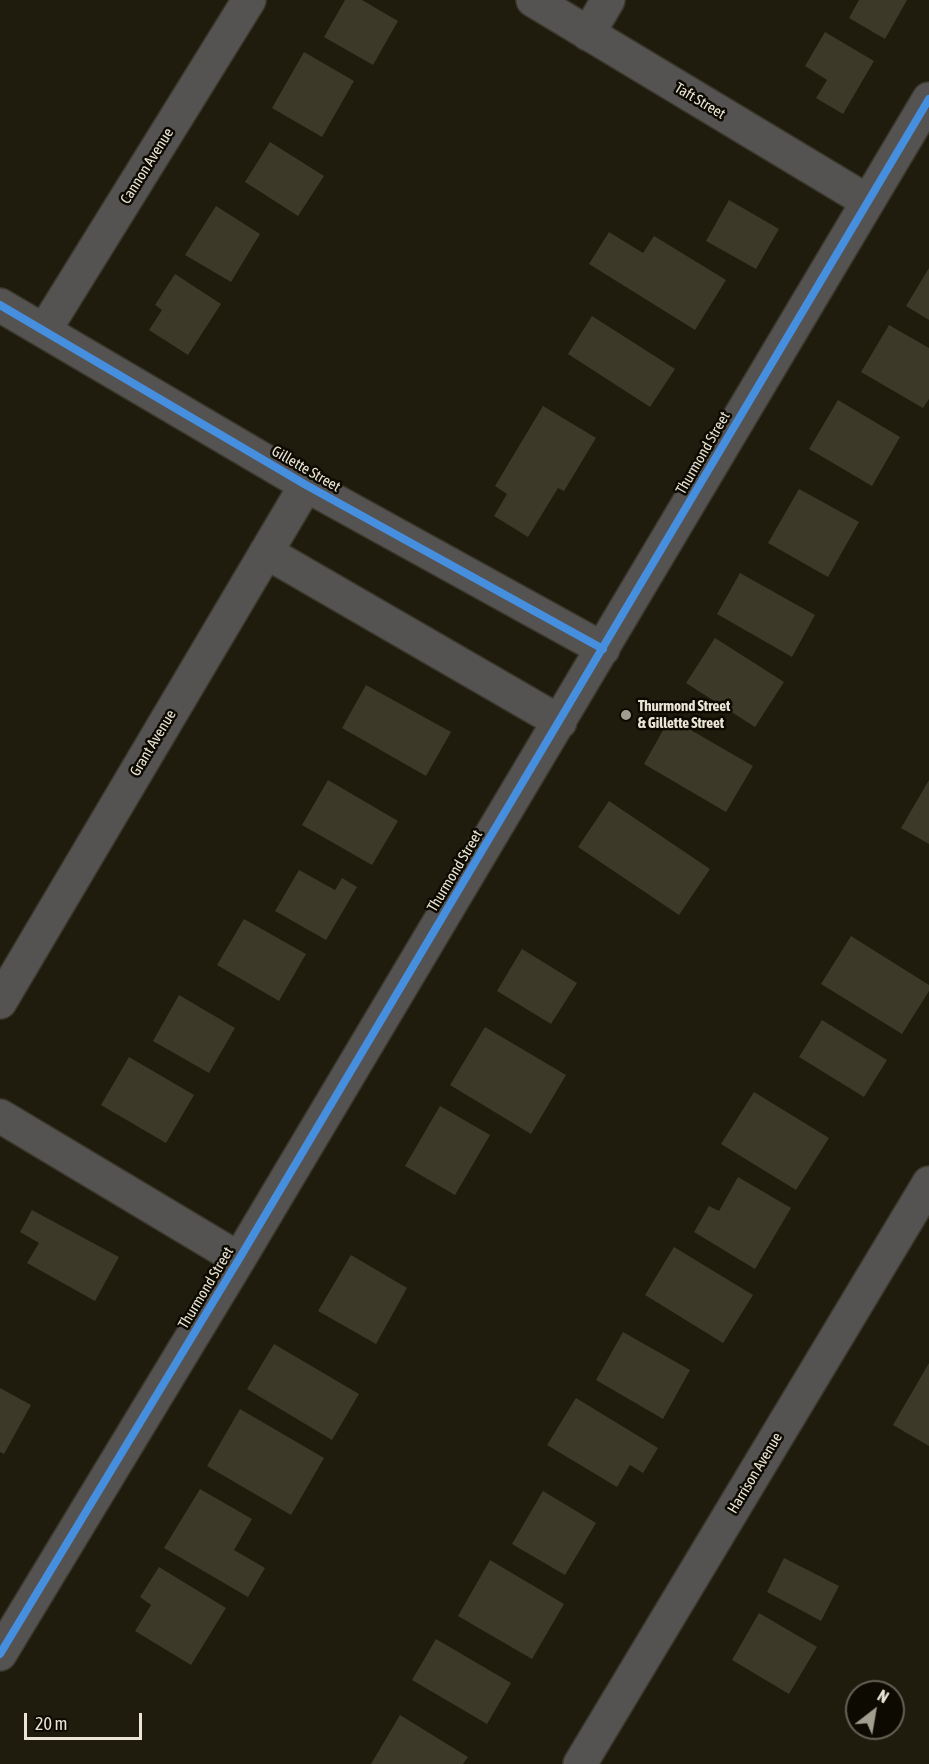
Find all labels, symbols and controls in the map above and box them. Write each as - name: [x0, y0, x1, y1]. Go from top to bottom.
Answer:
- street label: Taft Street: [671, 79, 729, 123]
- street label: Cannon Avenue: [117, 125, 177, 207]
- street label: Thurmond Street: [672, 408, 734, 498]
- street label: Gillette Street: [268, 442, 344, 496]
- place label: Thurmond Street & Gillette Street: [638, 697, 730, 732]
- street label: Grant Avenue: [126, 707, 180, 779]
- marker: Thurmond Street & Gillette Street: [619, 708, 633, 722]
- street label: Thurmond Street: [423, 827, 487, 915]
- street label: Thurmond Street: [174, 1244, 238, 1332]
- street label: Harrison Avenue: [724, 1429, 786, 1517]
- north arrow: [845, 1680, 905, 1740]
- text: N: [875, 1686, 892, 1706]
- scale bar: [27, 1701, 146, 1739]
- text: 20 m: [35, 1713, 67, 1734]

